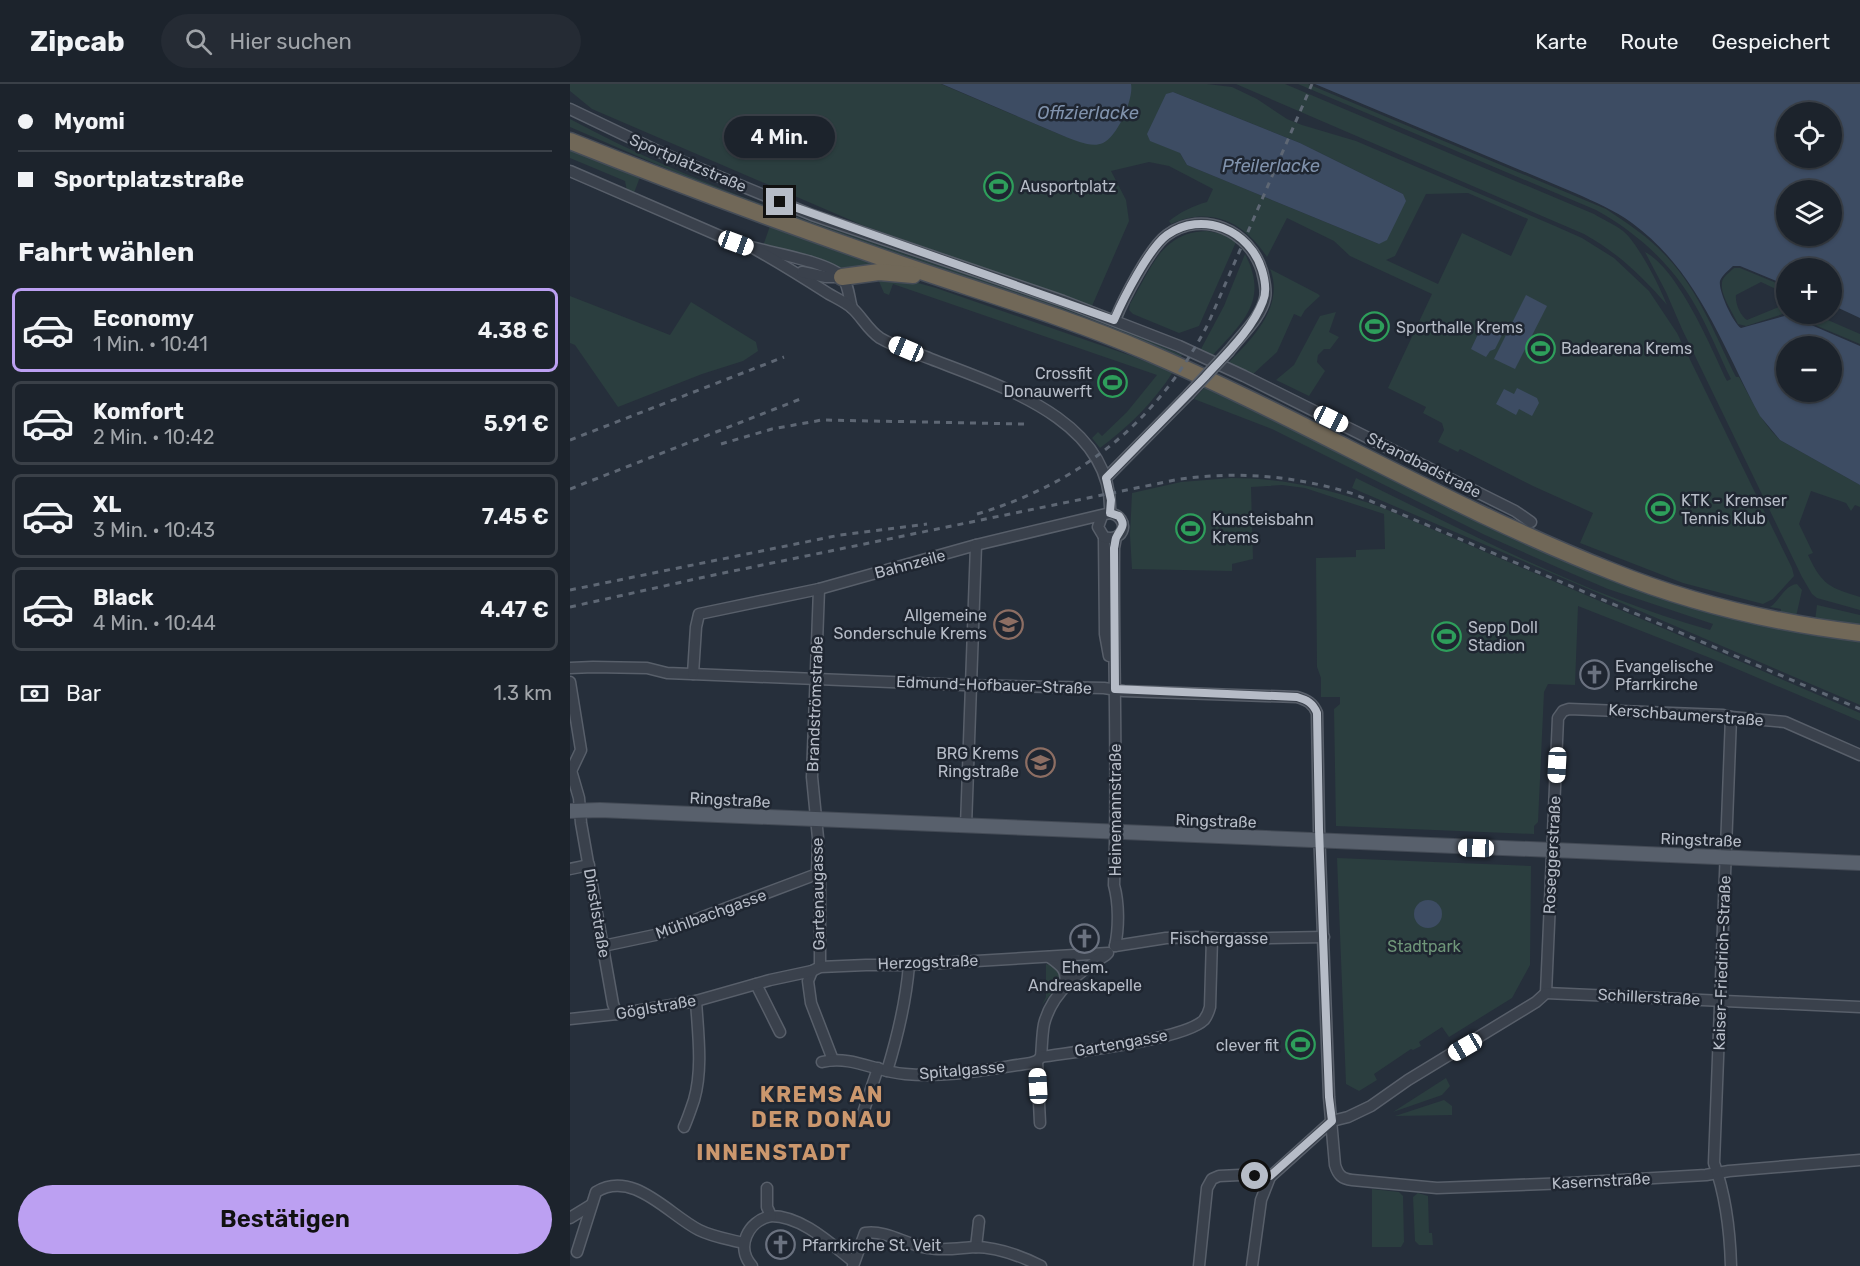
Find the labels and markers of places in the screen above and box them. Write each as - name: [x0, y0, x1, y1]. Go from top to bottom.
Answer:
- sports icon: Ausportplatz: [983, 170, 1015, 202]
- place label: Ausportplatz: [1020, 177, 1116, 196]
- sports icon: Sporthalle Krems: [1359, 311, 1391, 343]
- place label: Sporthalle Krems: [1396, 318, 1523, 337]
- sports icon: Badearena Krems: [1524, 332, 1556, 364]
- place label: Badearena Krems: [1561, 339, 1692, 358]
- place label: Crossfit Donauwerft: [1004, 364, 1092, 401]
- sports icon: Crossfit Donauwerft: [1097, 366, 1129, 398]
- place label: KTK - Kremser Tennis Klub: [1681, 491, 1787, 528]
- sports icon: KTK - Kremser Tennis Klub: [1644, 493, 1676, 525]
- place label: Kunsteisbahn Krems: [1212, 510, 1314, 547]
- sports icon: Kunsteisbahn Krems: [1175, 512, 1207, 544]
- place label: Allgemeine Sonderschule Krems: [834, 606, 987, 643]
- school or university icon: Allgemeine Sonderschule Krems: [992, 608, 1024, 640]
- place label: Sepp Doll Stadion: [1468, 618, 1538, 655]
- sports icon: Sepp Doll Stadion: [1431, 620, 1463, 652]
- place label: Evangelische Pfarrkirche: [1615, 657, 1714, 694]
- church icon: Evangelische Pfarrkirche: [1578, 659, 1610, 691]
- place label: BRG Krems Ringstraße: [936, 744, 1019, 781]
- school or university icon: BRG Krems Ringstraße: [1024, 746, 1056, 778]
- church icon: Ehem. Andreaskapelle: [1069, 923, 1101, 955]
- place label: Ehem. Andreaskapelle: [1028, 958, 1142, 995]
- sports icon: clever fit: [1284, 1029, 1316, 1061]
- place label: clever fit: [1216, 1036, 1279, 1055]
- church icon: Pfarrkirche St. Veit: [765, 1229, 797, 1261]
- place label: Pfarrkirche St. Veit: [802, 1236, 941, 1255]

